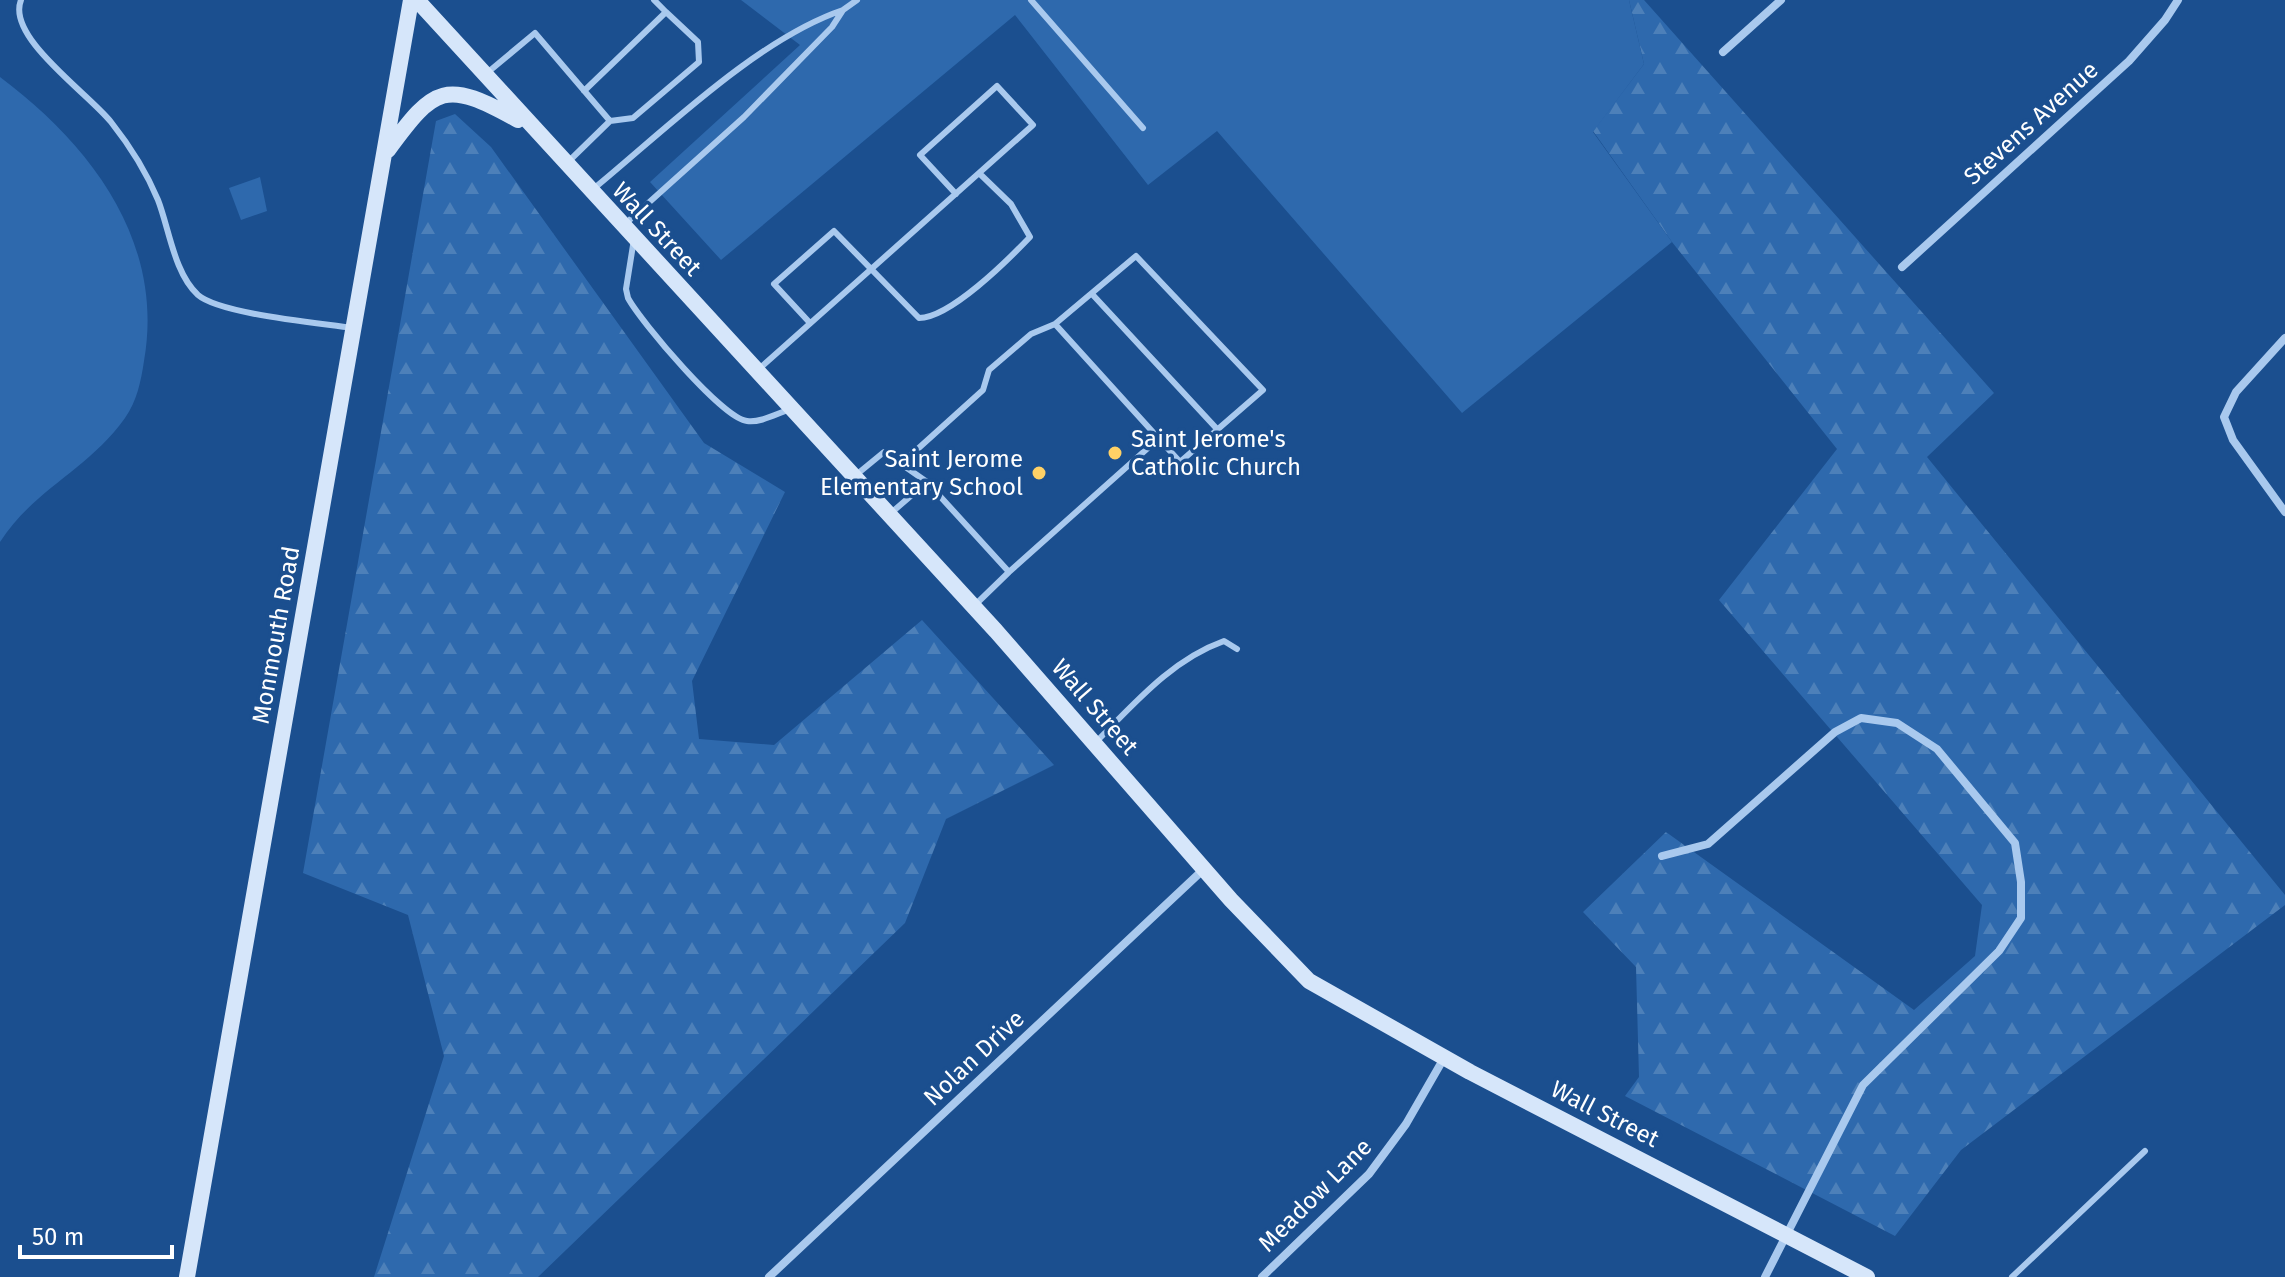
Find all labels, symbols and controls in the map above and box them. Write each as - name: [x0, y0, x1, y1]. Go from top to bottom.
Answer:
- street label: Stevens Avenue: [1958, 56, 2104, 190]
- street label: Wall Street: [607, 176, 708, 282]
- place label: Saint Jerome's Catholic Church: [1131, 425, 1301, 481]
- marker: Saint Jerome's Catholic Church: [1106, 444, 1124, 462]
- place label: Saint Jerome Elementary School: [820, 445, 1023, 501]
- marker: Saint Jerome Elementary School: [1030, 464, 1048, 482]
- street label: Monmouth Road: [247, 544, 305, 726]
- street label: Wall Street: [1046, 653, 1144, 761]
- street label: Nolan Drive: [918, 1004, 1030, 1112]
- street label: Wall Street: [1546, 1075, 1664, 1153]
- street label: Meadow Lane: [1253, 1133, 1377, 1257]
- scale bar: [20, 1209, 172, 1259]
- text: 50 m: [32, 1223, 84, 1251]

